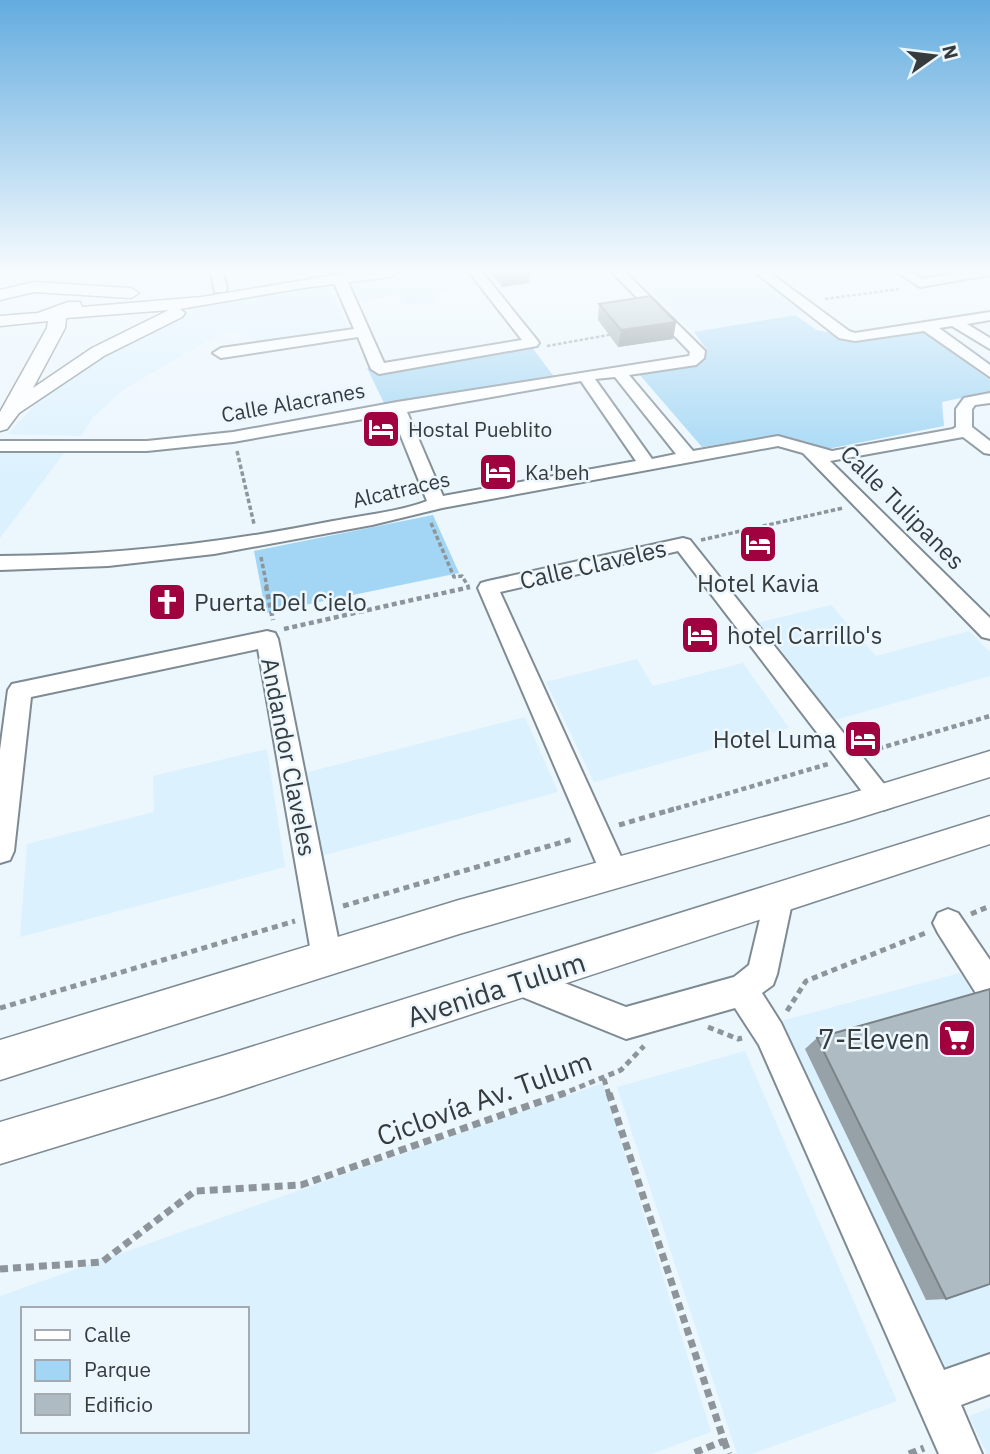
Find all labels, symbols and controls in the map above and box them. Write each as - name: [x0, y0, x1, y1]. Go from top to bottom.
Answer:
- north arrow: [899, 21, 969, 91]
- text: N: [937, 42, 964, 61]
- street label: Calle Alacranes: [219, 376, 367, 428]
- hotel icon: Hostal Pueblito: [360, 408, 402, 450]
- place label: Hostal Pueblito: [408, 415, 552, 443]
- street label: Calle Tulipanes: [834, 438, 972, 576]
- hotel icon: Ka'beh: [477, 451, 519, 493]
- place label: Ka'beh: [525, 458, 590, 486]
- street label: Alcatraces: [349, 464, 453, 514]
- hotel icon: Hotel Kavia: [737, 523, 779, 565]
- street label: Calle Claveles: [516, 532, 670, 596]
- place label: Hotel Kavia: [697, 567, 819, 599]
- church icon: Puerta Del Cielo: [146, 581, 188, 623]
- place label: Puerta Del Cielo: [194, 586, 367, 618]
- hotel icon: hotel Carrillo's: [679, 614, 721, 656]
- place label: hotel Carrillo's: [727, 619, 883, 651]
- street label: Andandor Claveles: [254, 655, 324, 859]
- hotel icon: Hotel Luma: [842, 718, 884, 760]
- place label: Hotel Luma: [713, 723, 836, 755]
- street label: Avenida Tulum: [402, 943, 590, 1035]
- supermarket icon: 7-Eleven: [936, 1017, 978, 1059]
- place label: 7-Eleven: [818, 1020, 930, 1057]
- street label: Ciclovía Av. Tulum: [371, 1042, 597, 1154]
- legend: [21, 1307, 248, 1433]
- text: Calle: [84, 1320, 131, 1348]
- text: Parque: [84, 1355, 151, 1383]
- text: Edificio: [84, 1390, 153, 1418]

